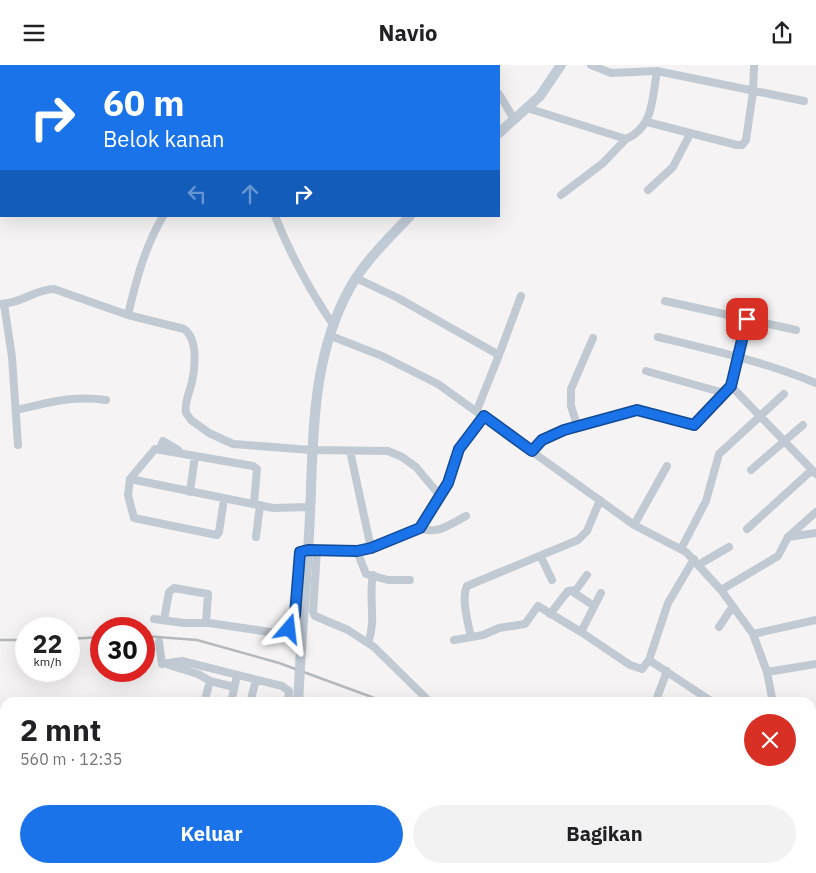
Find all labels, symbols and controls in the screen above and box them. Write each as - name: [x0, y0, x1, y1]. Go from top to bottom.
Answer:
- text: Navio: [379, 18, 437, 47]
- icon: menu: [20, 19, 48, 47]
- icon: share: [768, 19, 796, 47]
- text: 60 m: [103, 80, 185, 126]
- icon: right: [20, 85, 85, 150]
- text: Belok kanan: [103, 124, 225, 153]
- icon: left: [183, 180, 211, 208]
- icon: ahead: [236, 180, 264, 208]
- icon: right: [289, 180, 317, 208]
- pin: [726, 298, 768, 340]
- icon: arrive: [733, 305, 761, 333]
- position arrow: [262, 602, 314, 654]
- speed limit sign: 30: [90, 617, 155, 682]
- text: 22: [32, 627, 63, 660]
- text: km/h: [33, 654, 62, 669]
- text: 2 mnt: [20, 710, 101, 749]
- button: close: [744, 714, 796, 766]
- text: 560 m · 12:35: [20, 749, 122, 769]
- button: Keluar: [20, 805, 403, 863]
- button: Bagikan: [413, 805, 796, 863]

